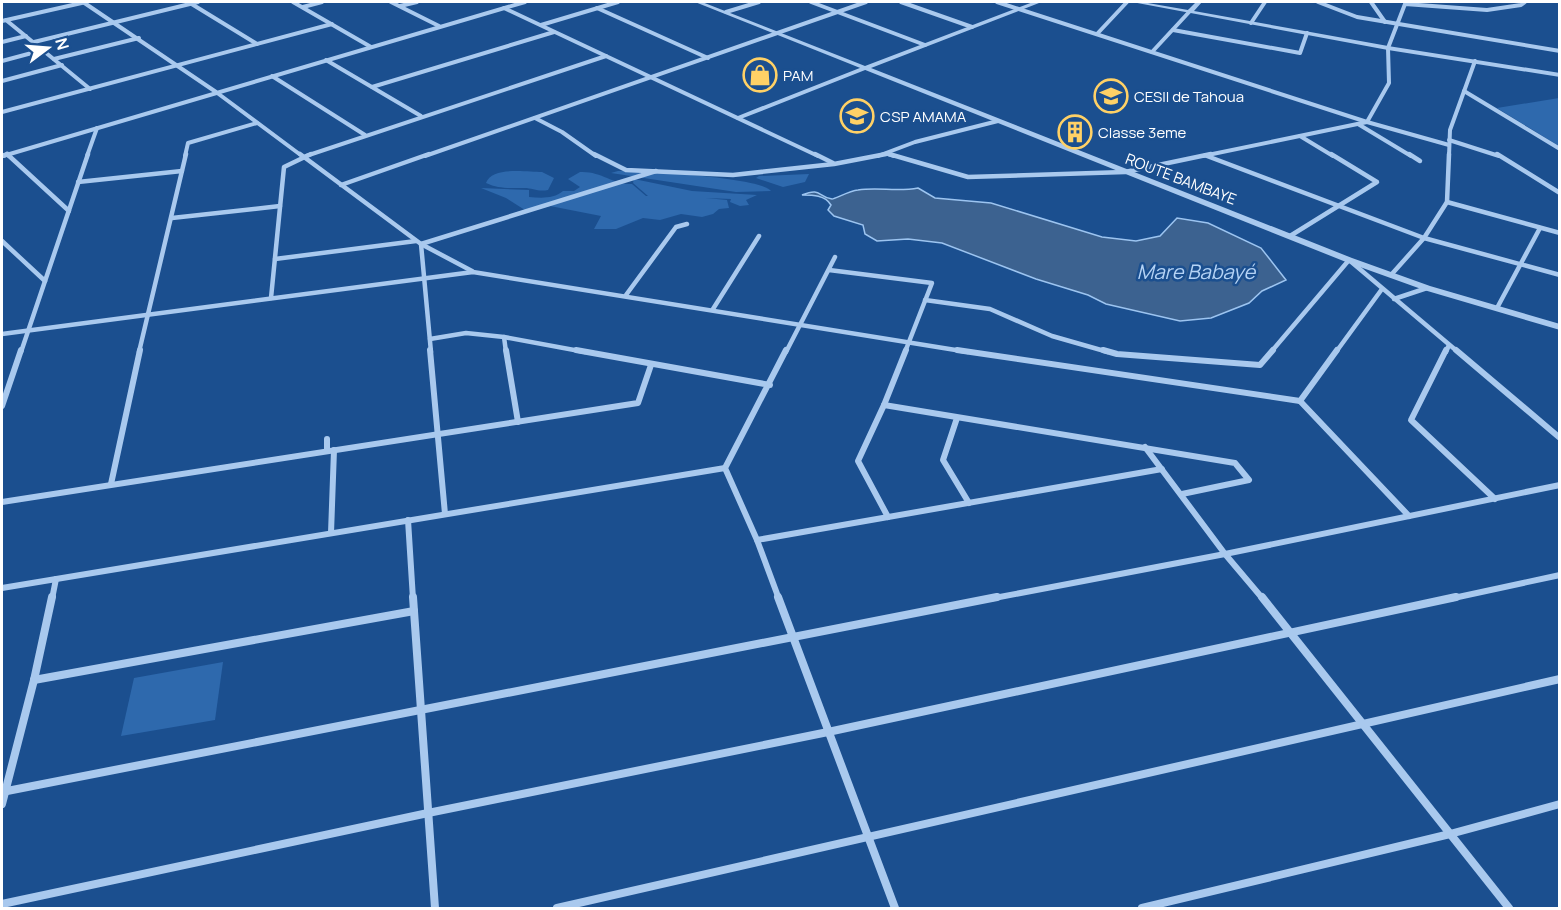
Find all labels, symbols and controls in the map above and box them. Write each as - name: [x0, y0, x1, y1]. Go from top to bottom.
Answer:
- north arrow: [18, 18, 78, 78]
- text: N: [50, 35, 75, 52]
- shop icon: PAM: [742, 57, 778, 93]
- place label: PAM: [783, 65, 813, 86]
- school or university icon: CESII de Tahoua: [1093, 78, 1129, 114]
- place label: CESII de Tahoua: [1134, 86, 1244, 107]
- school or university icon: CSP AMAMA: [839, 98, 875, 134]
- place label: CSP AMAMA: [880, 106, 967, 127]
- building icon: Classe 3eme: [1057, 114, 1093, 150]
- place label: Classe 3eme: [1098, 122, 1187, 143]
- street label: ROUTE BAMBAYE: [1122, 148, 1240, 210]
- water label: Mare Babayé: [1137, 258, 1257, 285]

